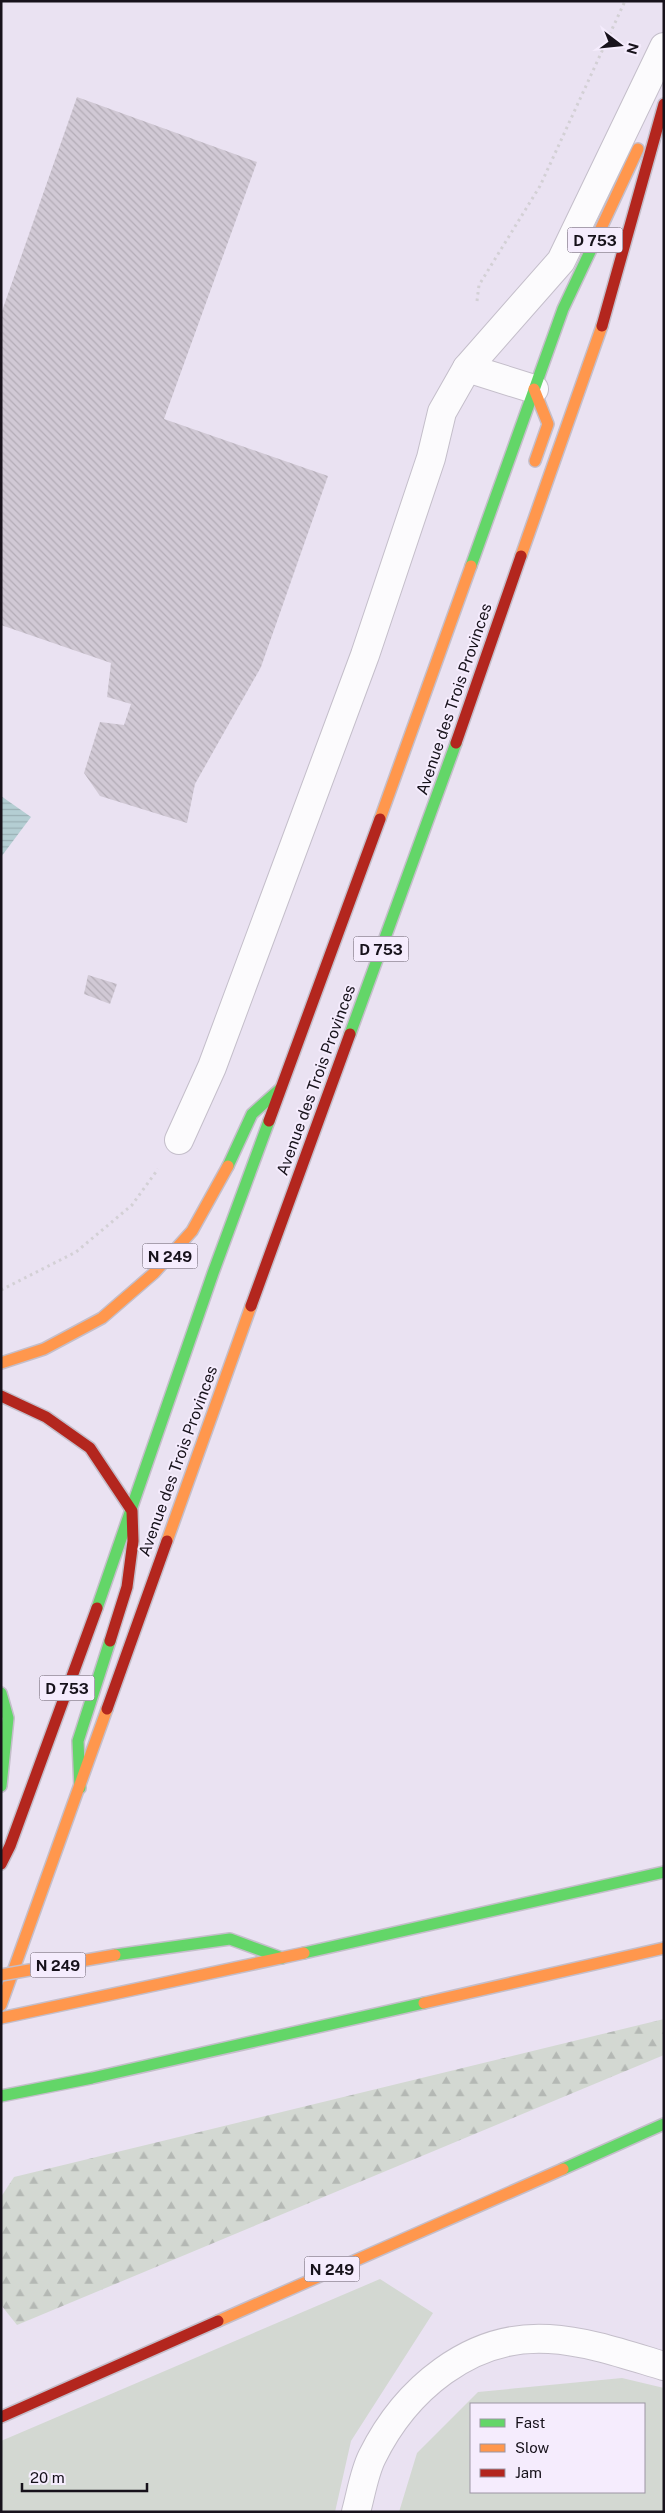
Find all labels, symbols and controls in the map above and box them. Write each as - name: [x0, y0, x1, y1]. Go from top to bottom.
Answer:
- north arrow: [595, 20, 645, 70]
- text: N: [623, 41, 642, 56]
- road number: D 753: [568, 228, 622, 252]
- street label: Avenue des Trois Provinces: [412, 601, 496, 797]
- road number: D 753: [354, 936, 408, 962]
- street label: Avenue des Trois Provinces: [273, 982, 359, 1178]
- road number: N 249: [142, 1244, 198, 1268]
- street label: Avenue des Trois Provinces: [135, 1363, 221, 1559]
- road number: D 753: [40, 1676, 94, 1700]
- road number: N 249: [30, 1952, 86, 1978]
- road number: N 249: [304, 2256, 360, 2282]
- legend: [470, 2403, 645, 2493]
- text: Fast: [515, 2414, 545, 2431]
- text: Slow: [515, 2439, 550, 2456]
- scale bar: [22, 2460, 148, 2492]
- text: Jam: [515, 2464, 542, 2481]
- text: 20 m: [30, 2469, 65, 2486]

